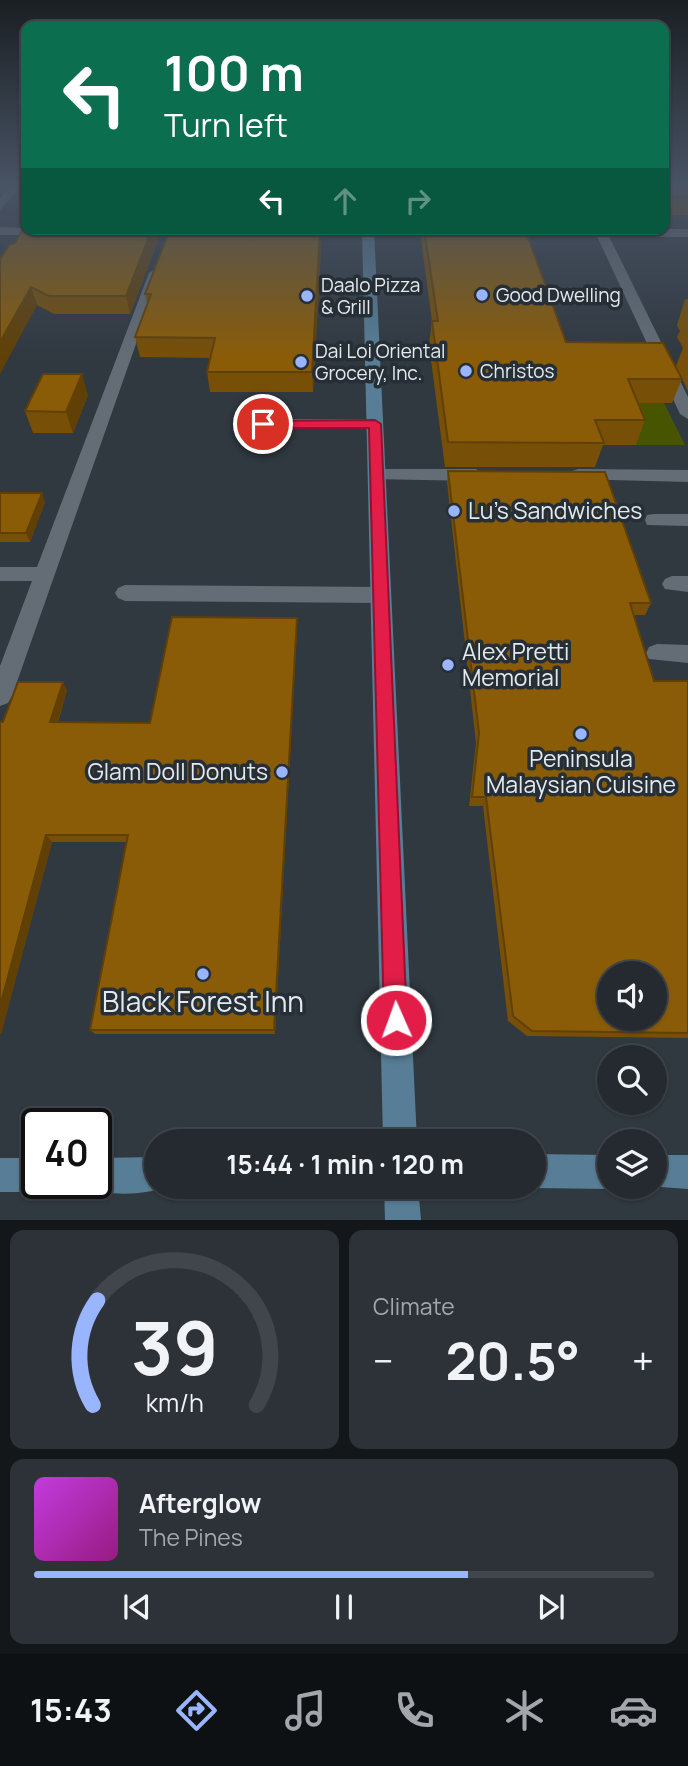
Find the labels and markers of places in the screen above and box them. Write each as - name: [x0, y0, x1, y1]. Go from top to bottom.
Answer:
- place label: Daalo Pizza & Grill: [321, 272, 420, 320]
- place label: Good Dwelling: [496, 282, 621, 308]
- marker: Good Dwelling: [474, 287, 490, 303]
- marker: Daalo Pizza & Grill: [299, 288, 315, 304]
- place label: Dai Loi Oriental Grocery, Inc.: [315, 338, 445, 386]
- marker: Dai Loi Oriental Grocery, Inc.: [293, 354, 309, 370]
- place label: Christos: [480, 358, 555, 384]
- marker: Christos: [458, 363, 474, 379]
- pin: [233, 394, 293, 454]
- place label: Lu's Sandwiches: [468, 494, 642, 526]
- marker: Lu's Sandwiches: [446, 503, 462, 519]
- place label: Alex Pretti Memorial: [462, 635, 569, 693]
- marker: Alex Pretti Memorial: [440, 657, 456, 673]
- marker: Peninsula Malaysian Cuisine: [573, 726, 589, 742]
- place label: Peninsula Malaysian Cuisine: [486, 742, 676, 800]
- place label: Glam Doll Donuts: [87, 755, 268, 787]
- marker: Glam Doll Donuts: [274, 764, 290, 780]
- marker: Black Forest Inn: [195, 966, 211, 982]
- place label: Black Forest Inn: [102, 982, 304, 1020]

